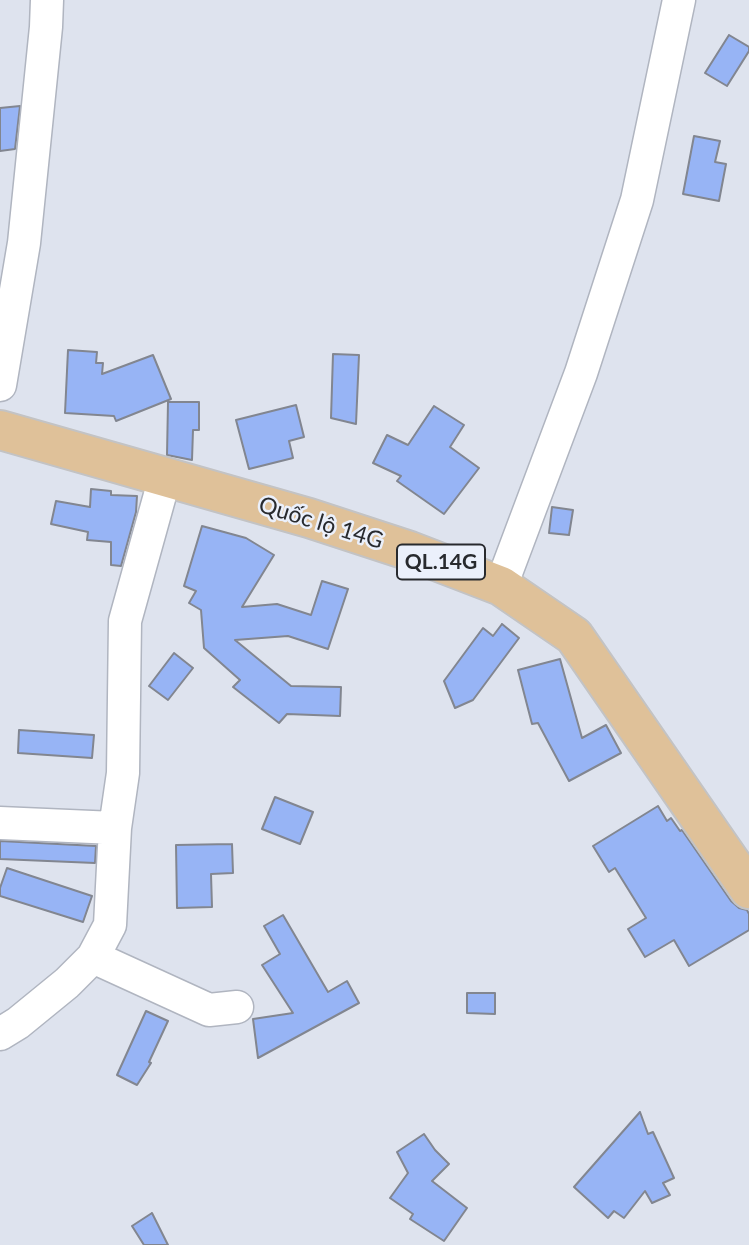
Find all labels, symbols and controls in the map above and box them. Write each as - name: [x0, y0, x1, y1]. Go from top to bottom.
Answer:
- street label: Quốc lộ 14G: [255, 491, 387, 555]
- road number: QL.14G: [397, 544, 485, 580]

